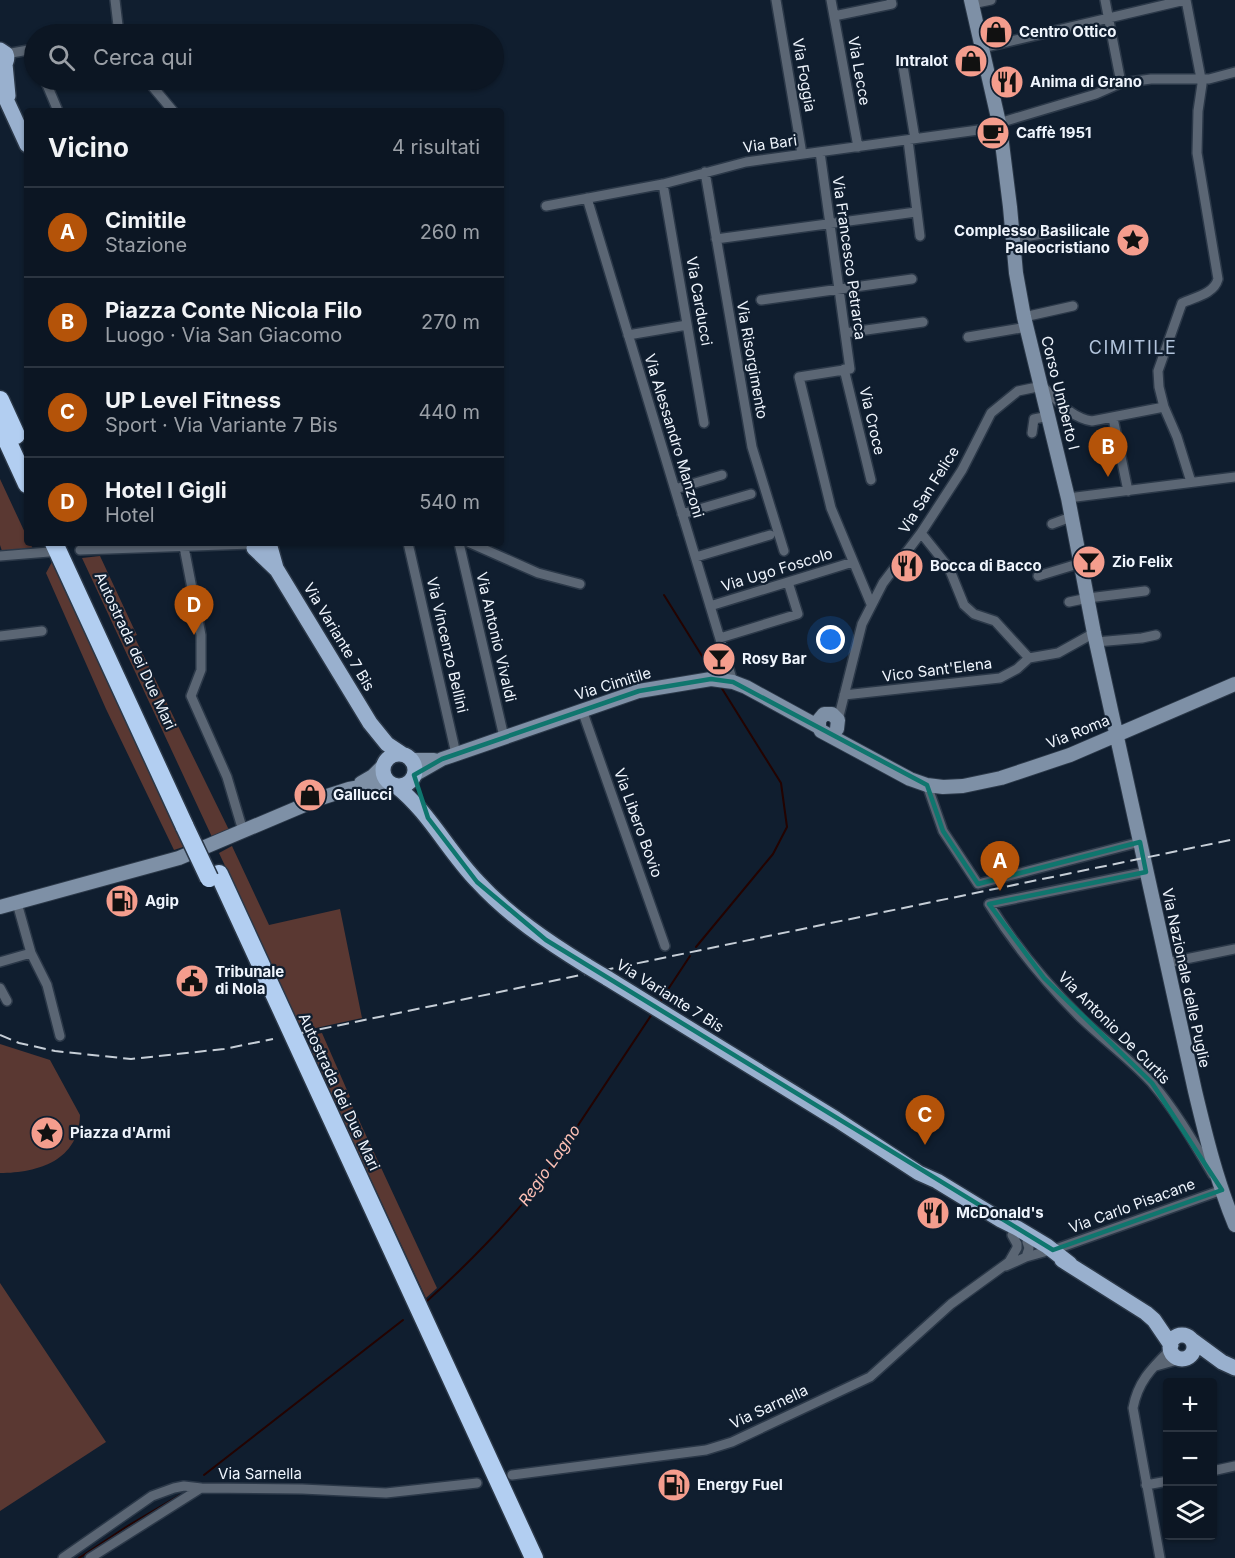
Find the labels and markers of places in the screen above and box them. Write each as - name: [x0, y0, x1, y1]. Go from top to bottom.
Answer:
- shop icon: Centro Ottico: [978, 14, 1014, 50]
- place label: Centro Ottico: [1019, 22, 1116, 41]
- shop icon: Intralot: [953, 43, 989, 79]
- place label: Intralot: [896, 51, 948, 70]
- restaurant icon: Anima di Grano: [989, 64, 1025, 100]
- place label: Anima di Grano: [1030, 72, 1142, 91]
- cafe icon: Caffè 1951: [975, 115, 1011, 151]
- place label: Caffè 1951: [1016, 123, 1092, 142]
- place label: Complesso Basilicale Paleocristiano: [954, 221, 1110, 257]
- place icon: Complesso Basilicale Paleocristiano: [1115, 222, 1151, 258]
- pin: B: [1088, 428, 1128, 477]
- bar icon: Zio Felix: [1071, 544, 1107, 580]
- restaurant icon: Bocca di Bacco: [889, 548, 925, 584]
- place label: Zio Felix: [1112, 552, 1173, 571]
- place label: Bocca di Bacco: [930, 556, 1042, 575]
- pin: D: [174, 586, 214, 635]
- bar icon: Rosy Bar: [701, 641, 737, 677]
- place label: Rosy Bar: [742, 649, 807, 668]
- shop icon: Gallucci: [292, 777, 328, 813]
- place label: Gallucci: [333, 785, 392, 804]
- pin: A: [980, 842, 1020, 891]
- fuel station icon: Agip: [104, 883, 140, 919]
- place label: Agip: [145, 891, 179, 910]
- place label: Tribunale di Nola: [215, 962, 284, 998]
- public building icon: Tribunale di Nola: [174, 963, 210, 999]
- pin: C: [906, 1096, 944, 1145]
- place icon: Piazza d'Armi: [29, 1115, 65, 1151]
- place label: Piazza d'Armi: [70, 1123, 170, 1142]
- restaurant icon: McDonald's: [915, 1195, 951, 1231]
- place label: McDonald's: [956, 1203, 1044, 1222]
- fuel station icon: Energy Fuel: [656, 1467, 692, 1503]
- place label: Energy Fuel: [697, 1475, 783, 1494]

